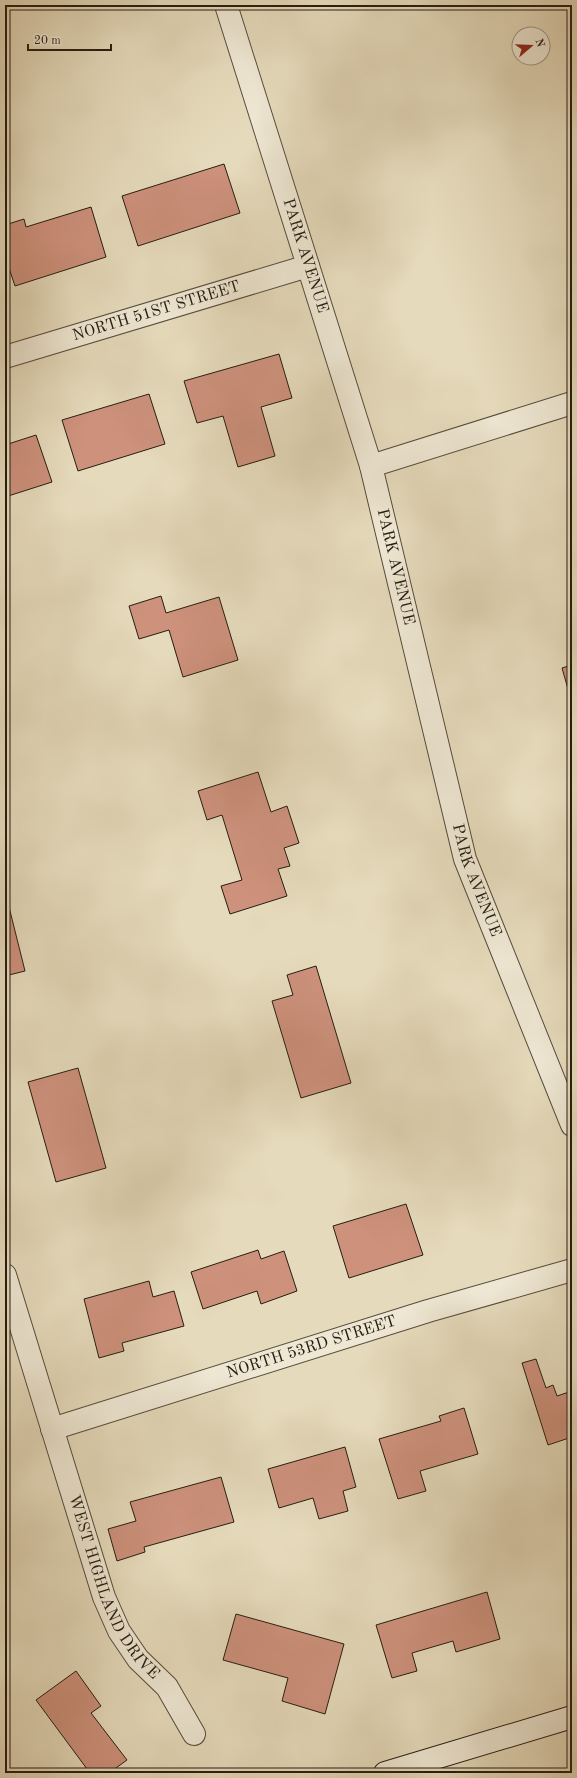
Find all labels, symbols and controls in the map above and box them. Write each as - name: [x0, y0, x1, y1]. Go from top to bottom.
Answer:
- scale bar: [28, 26, 111, 52]
- north arrow: [511, 26, 551, 66]
- text: 20 m: [34, 35, 61, 47]
- text: N: [532, 37, 546, 50]
- street label: PARK AVENUE: [279, 197, 330, 315]
- street label: NORTH 51ST STREET: [71, 279, 242, 344]
- street label: PARK AVENUE: [374, 507, 417, 627]
- street label: PARK AVENUE: [449, 822, 503, 939]
- street label: NORTH 53RD STREET: [225, 1313, 398, 1382]
- street label: WEST HIGHLAND DRIVE: [65, 1493, 162, 1683]

